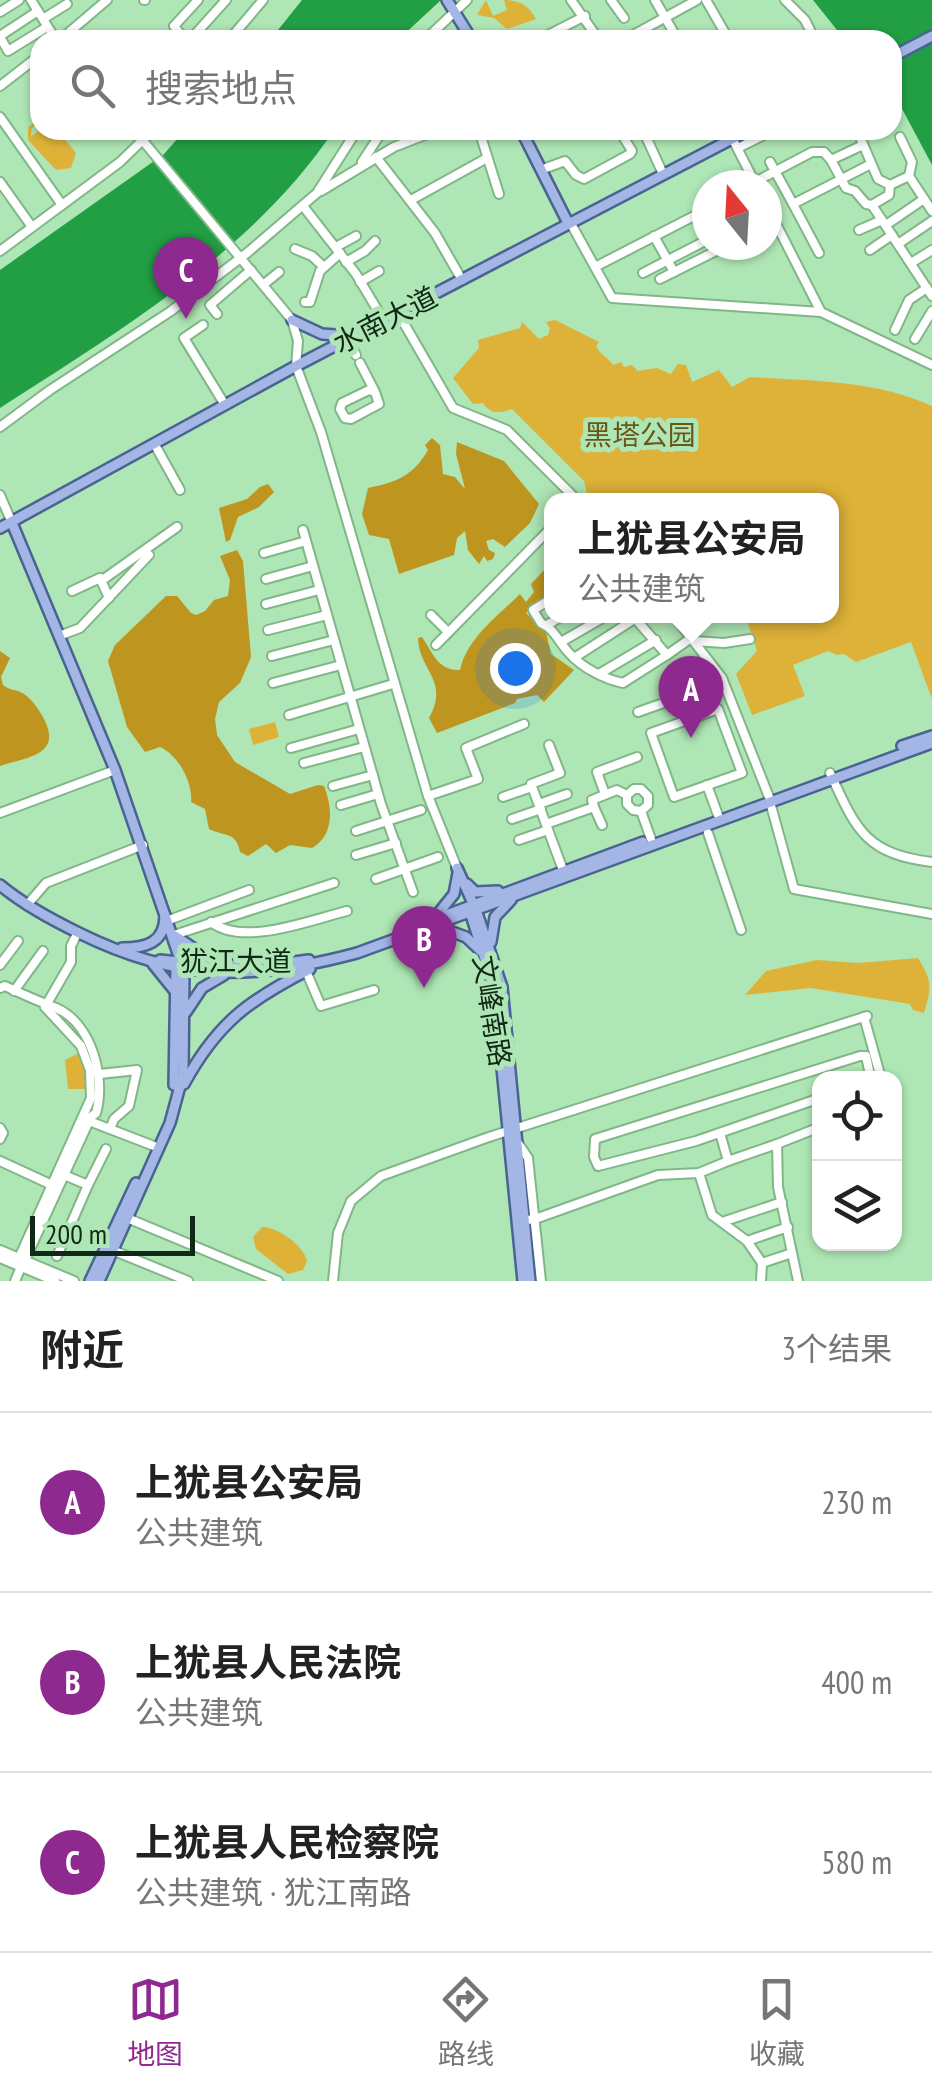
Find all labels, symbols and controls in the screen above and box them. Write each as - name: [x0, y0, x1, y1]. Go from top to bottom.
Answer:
- search box: [30, 30, 902, 140]
- icon: search: [65, 58, 120, 113]
- text: 搜索地点: [145, 63, 297, 112]
- north arrow: [692, 170, 782, 260]
- pin: C: [154, 236, 218, 319]
- street label: 水南大道: [326, 278, 443, 361]
- park label: 黑塔公园: [584, 416, 696, 453]
- popup: [544, 493, 839, 623]
- text: 上犹县公安局: [577, 513, 806, 562]
- text: 公共建筑: [577, 567, 706, 609]
- your location: [490, 643, 541, 694]
- pin: A: [658, 656, 724, 738]
- pin: B: [392, 906, 456, 988]
- street label: 犹江大道: [180, 942, 292, 979]
- street label: 文峰南路: [465, 953, 520, 1069]
- map controls: [812, 1071, 902, 1251]
- button: locate: [812, 1071, 902, 1161]
- button: layers: [812, 1161, 902, 1251]
- scale bar: [30, 1211, 195, 1256]
- text: 200 m: [45, 1215, 107, 1252]
- text: 附近: [40, 1322, 124, 1377]
- text: 3个结果: [782, 1327, 892, 1369]
- text: 上犹县公安局: [135, 1457, 363, 1506]
- text: A: [64, 1481, 81, 1523]
- text: 230 m: [821, 1481, 892, 1523]
- text: 公共建筑: [135, 1511, 263, 1553]
- text: 上犹县人民法院: [135, 1637, 401, 1686]
- text: B: [65, 1661, 80, 1703]
- text: 400 m: [821, 1661, 892, 1703]
- text: 公共建筑: [135, 1691, 263, 1733]
- text: 上犹县人民检察院: [135, 1817, 439, 1866]
- text: C: [65, 1841, 80, 1883]
- text: 580 m: [821, 1841, 892, 1883]
- text: 公共建筑 · 犹江南路: [135, 1871, 411, 1913]
- tab: 地图: [127, 1972, 183, 2072]
- tab: 路线: [438, 1972, 494, 2072]
- tab: 收藏: [749, 1972, 805, 2072]

